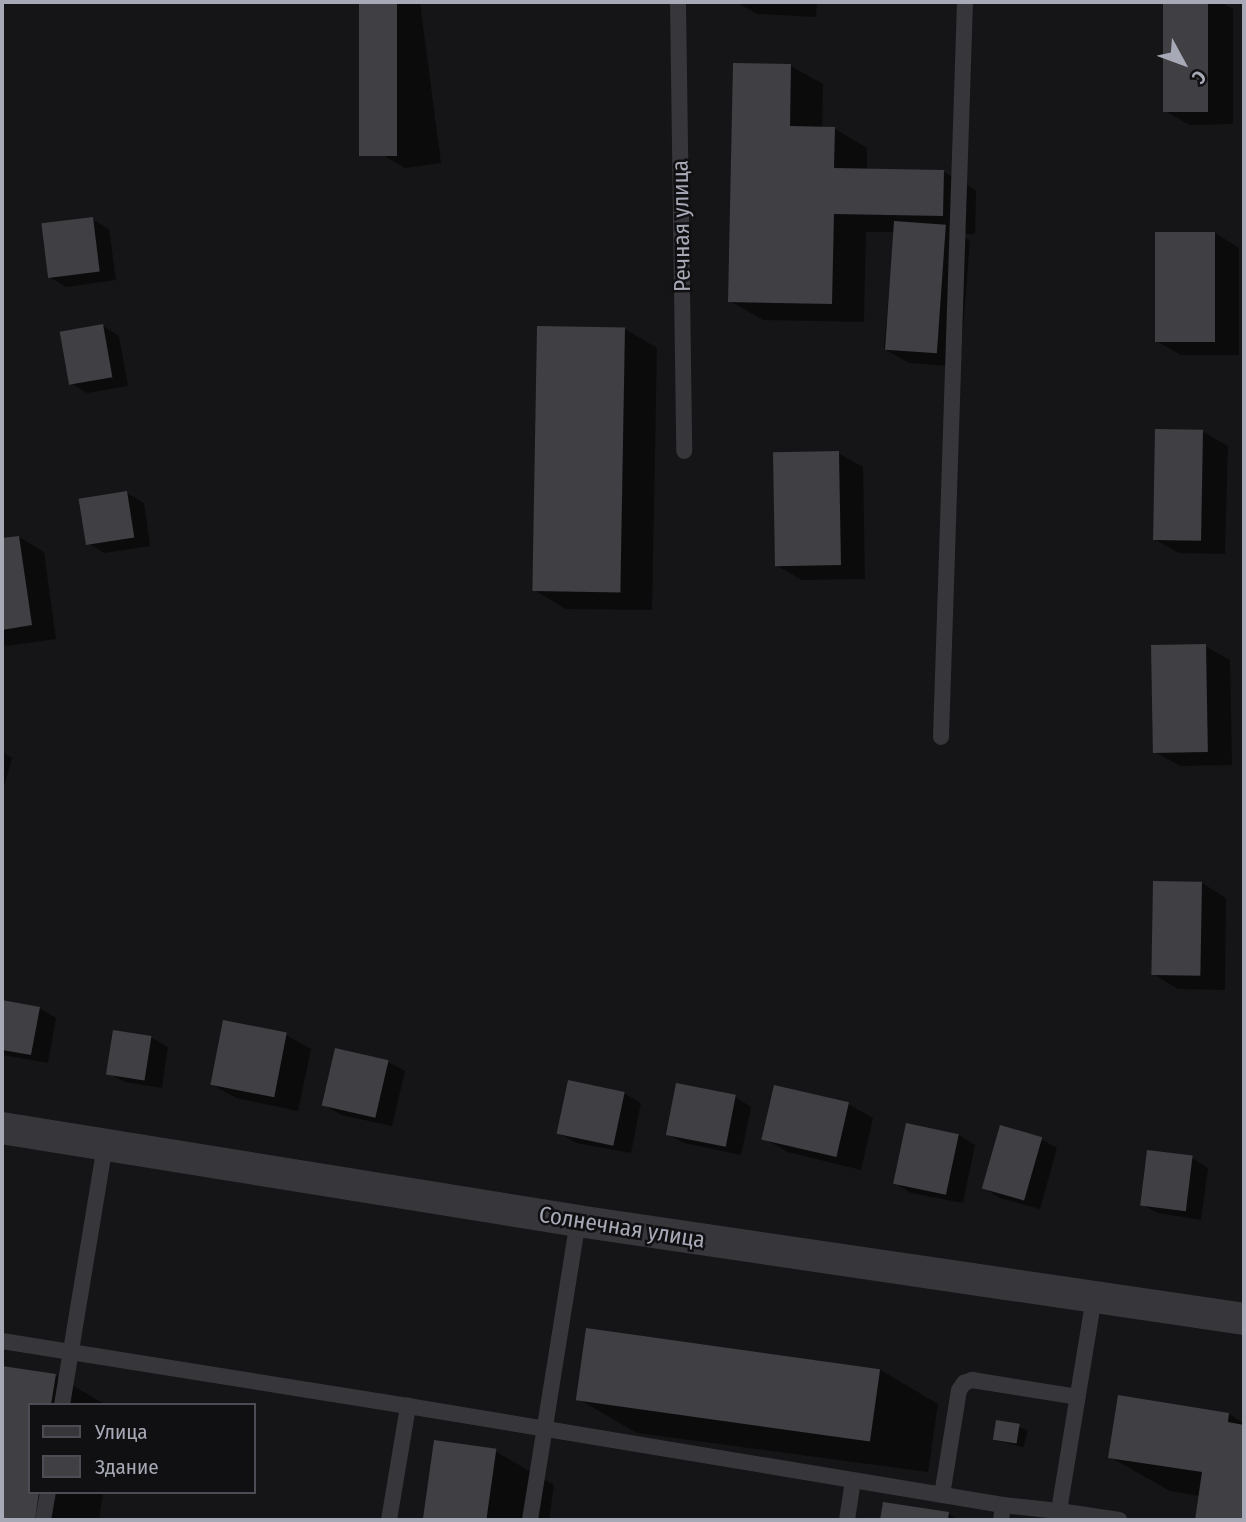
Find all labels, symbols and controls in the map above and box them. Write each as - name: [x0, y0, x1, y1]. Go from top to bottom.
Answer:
- north arrow: [1148, 28, 1218, 98]
- text: С: [1187, 66, 1211, 88]
- street label: Речная улица: [666, 160, 696, 292]
- street label: Солнечная улица: [537, 1200, 707, 1254]
- legend: [28, 1403, 256, 1494]
- text: Улица: [95, 1419, 148, 1445]
- text: Здание: [95, 1454, 159, 1480]

